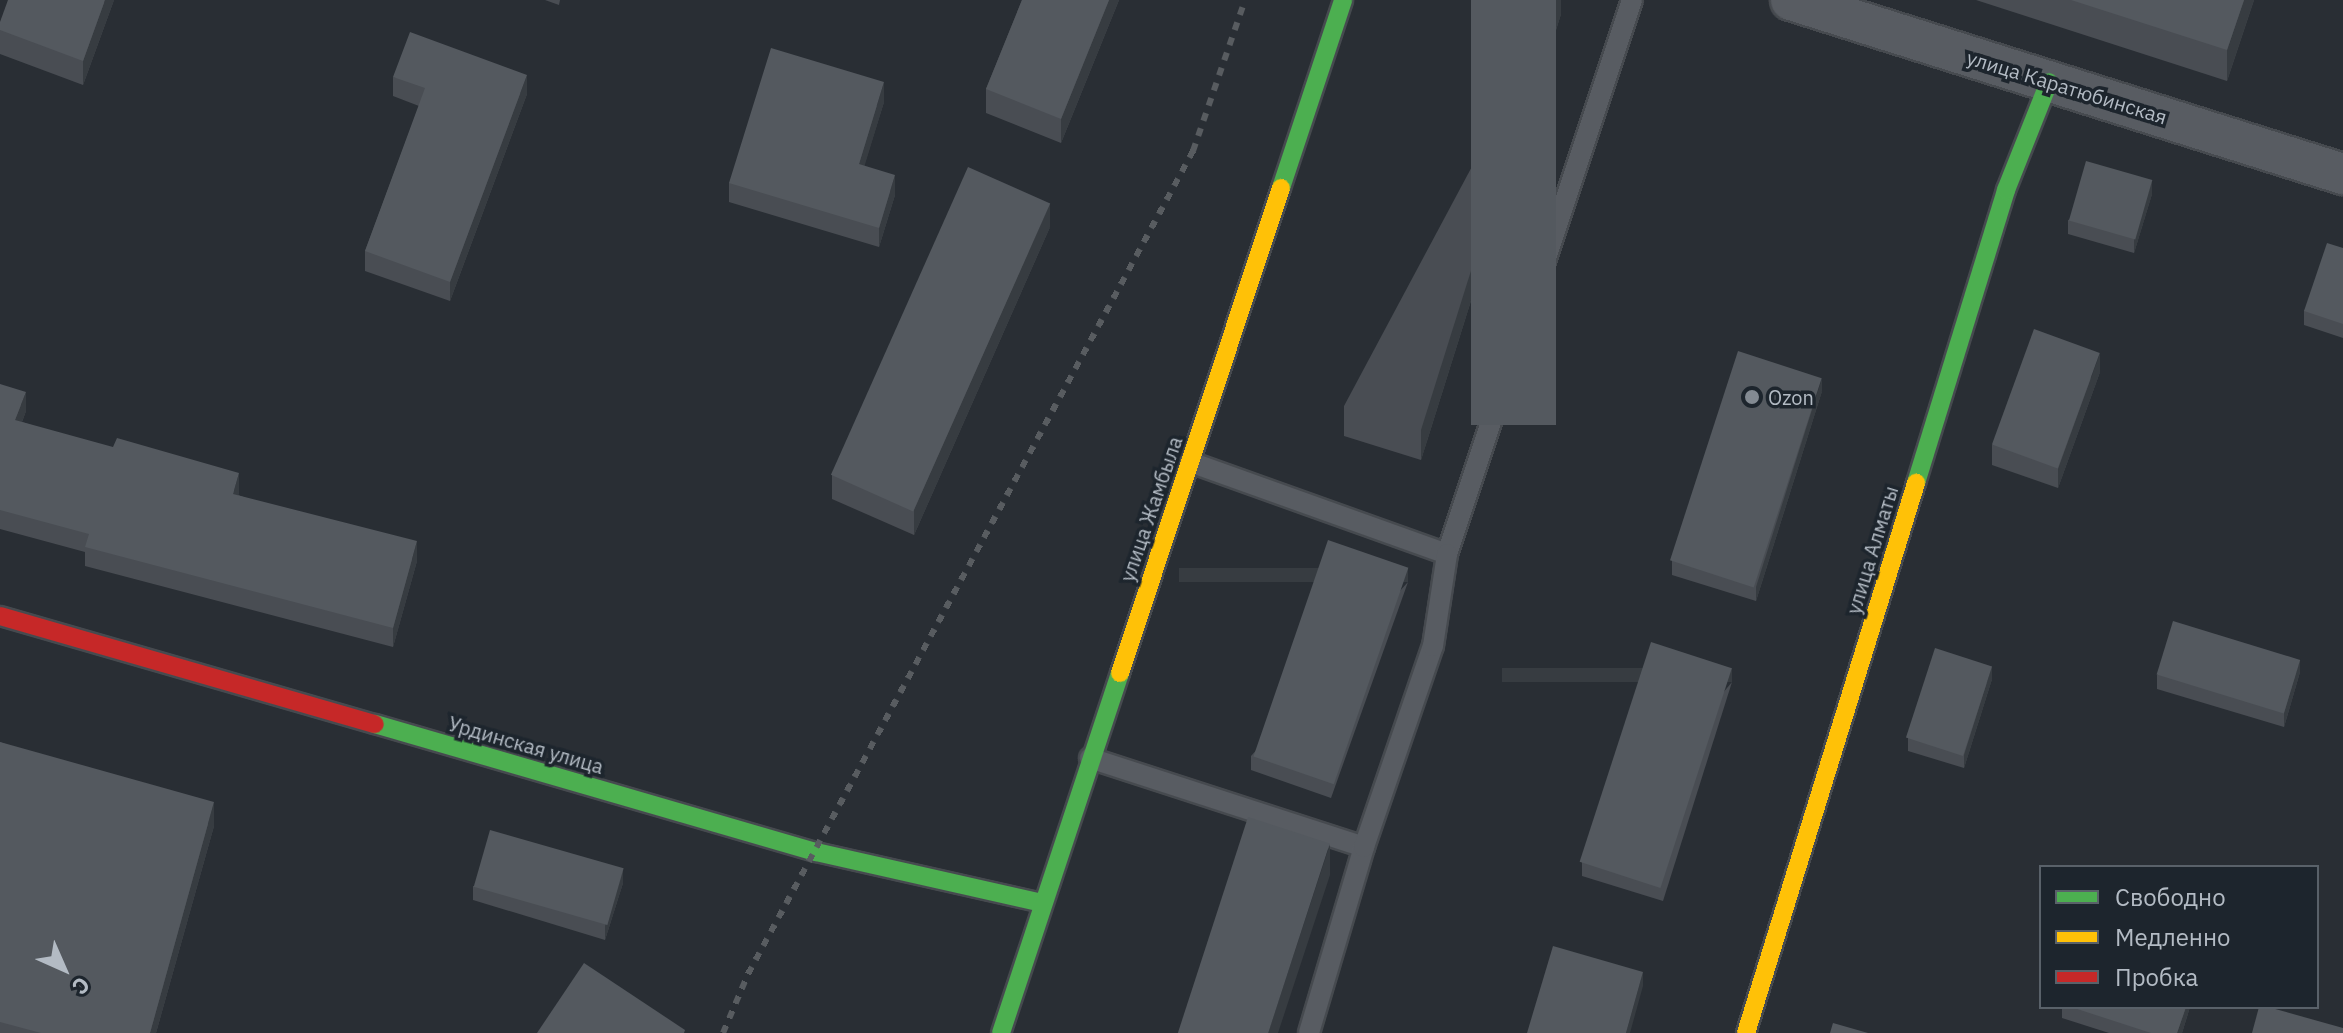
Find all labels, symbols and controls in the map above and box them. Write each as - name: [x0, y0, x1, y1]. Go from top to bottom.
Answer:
- street label: улица Каратюбинская: [1964, 45, 2170, 129]
- place label: Ozon: [1768, 385, 1814, 409]
- marker: Ozon: [1743, 388, 1761, 406]
- street label: улица Жамбыла: [1115, 433, 1187, 585]
- street label: улица Алматы: [1841, 483, 1903, 617]
- street label: Урдинская улица: [446, 711, 606, 779]
- legend: [2039, 865, 2319, 1009]
- text: Свободно: [2115, 881, 2226, 913]
- text: Медленно: [2115, 921, 2231, 953]
- north arrow: [24, 929, 104, 1009]
- text: Пробка: [2115, 961, 2198, 993]
- text: С: [66, 971, 97, 1002]

